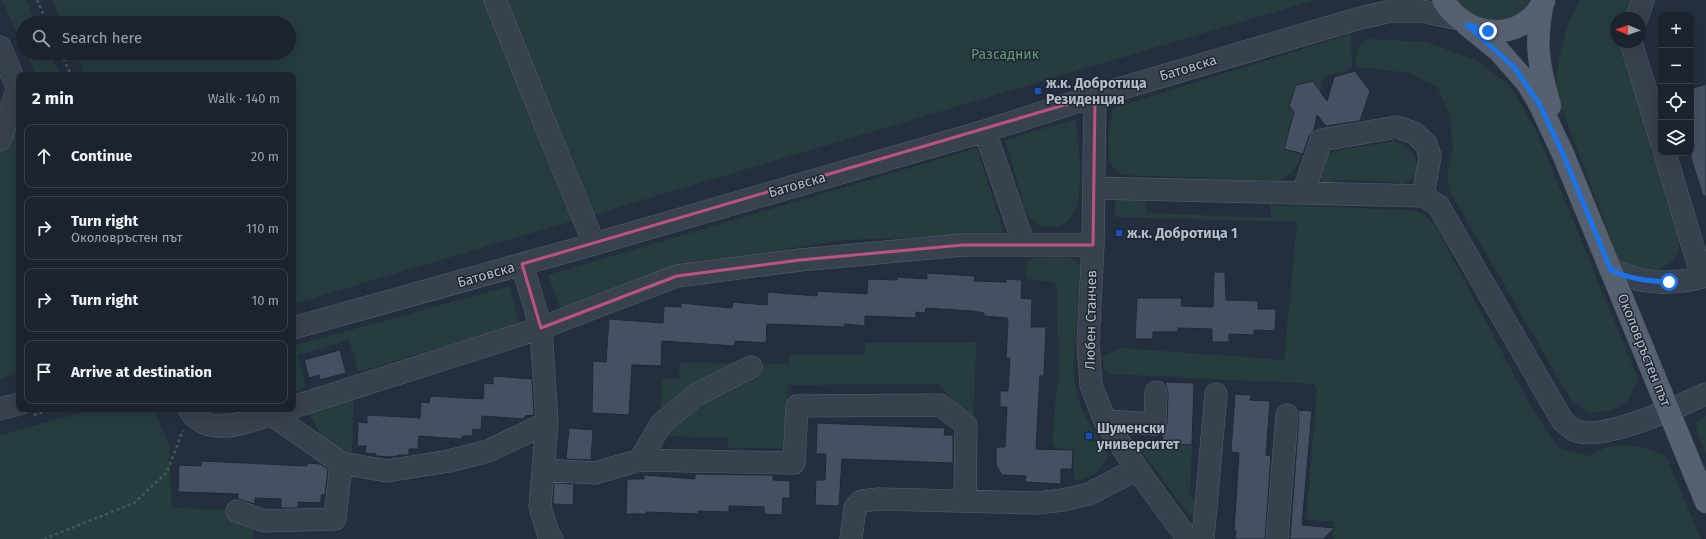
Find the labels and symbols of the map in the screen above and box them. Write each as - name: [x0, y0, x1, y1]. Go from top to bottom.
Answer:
- north arrow: [1610, 12, 1646, 48]
- route end: [1479, 22, 1497, 40]
- park label: Разсадник: [971, 46, 1040, 63]
- street label: Батовска: [1157, 51, 1219, 85]
- place label: ж.к. Добротица Резиденция: [1046, 75, 1147, 108]
- marker: ж.к. Добротица Резиденция: [1033, 86, 1043, 96]
- street label: Батовска: [766, 169, 828, 201]
- place label: ж.к. Добротица 1: [1127, 225, 1237, 242]
- marker: ж.к. Добротица 1: [1114, 228, 1124, 238]
- street label: Батовска: [455, 259, 517, 291]
- street label: Любен Станчев: [1082, 270, 1100, 370]
- route start: [1660, 273, 1678, 291]
- street label: Околовръстен път: [1614, 291, 1675, 410]
- place label: Шуменски университет: [1096, 420, 1180, 453]
- marker: Шуменски университет: [1084, 431, 1094, 441]

